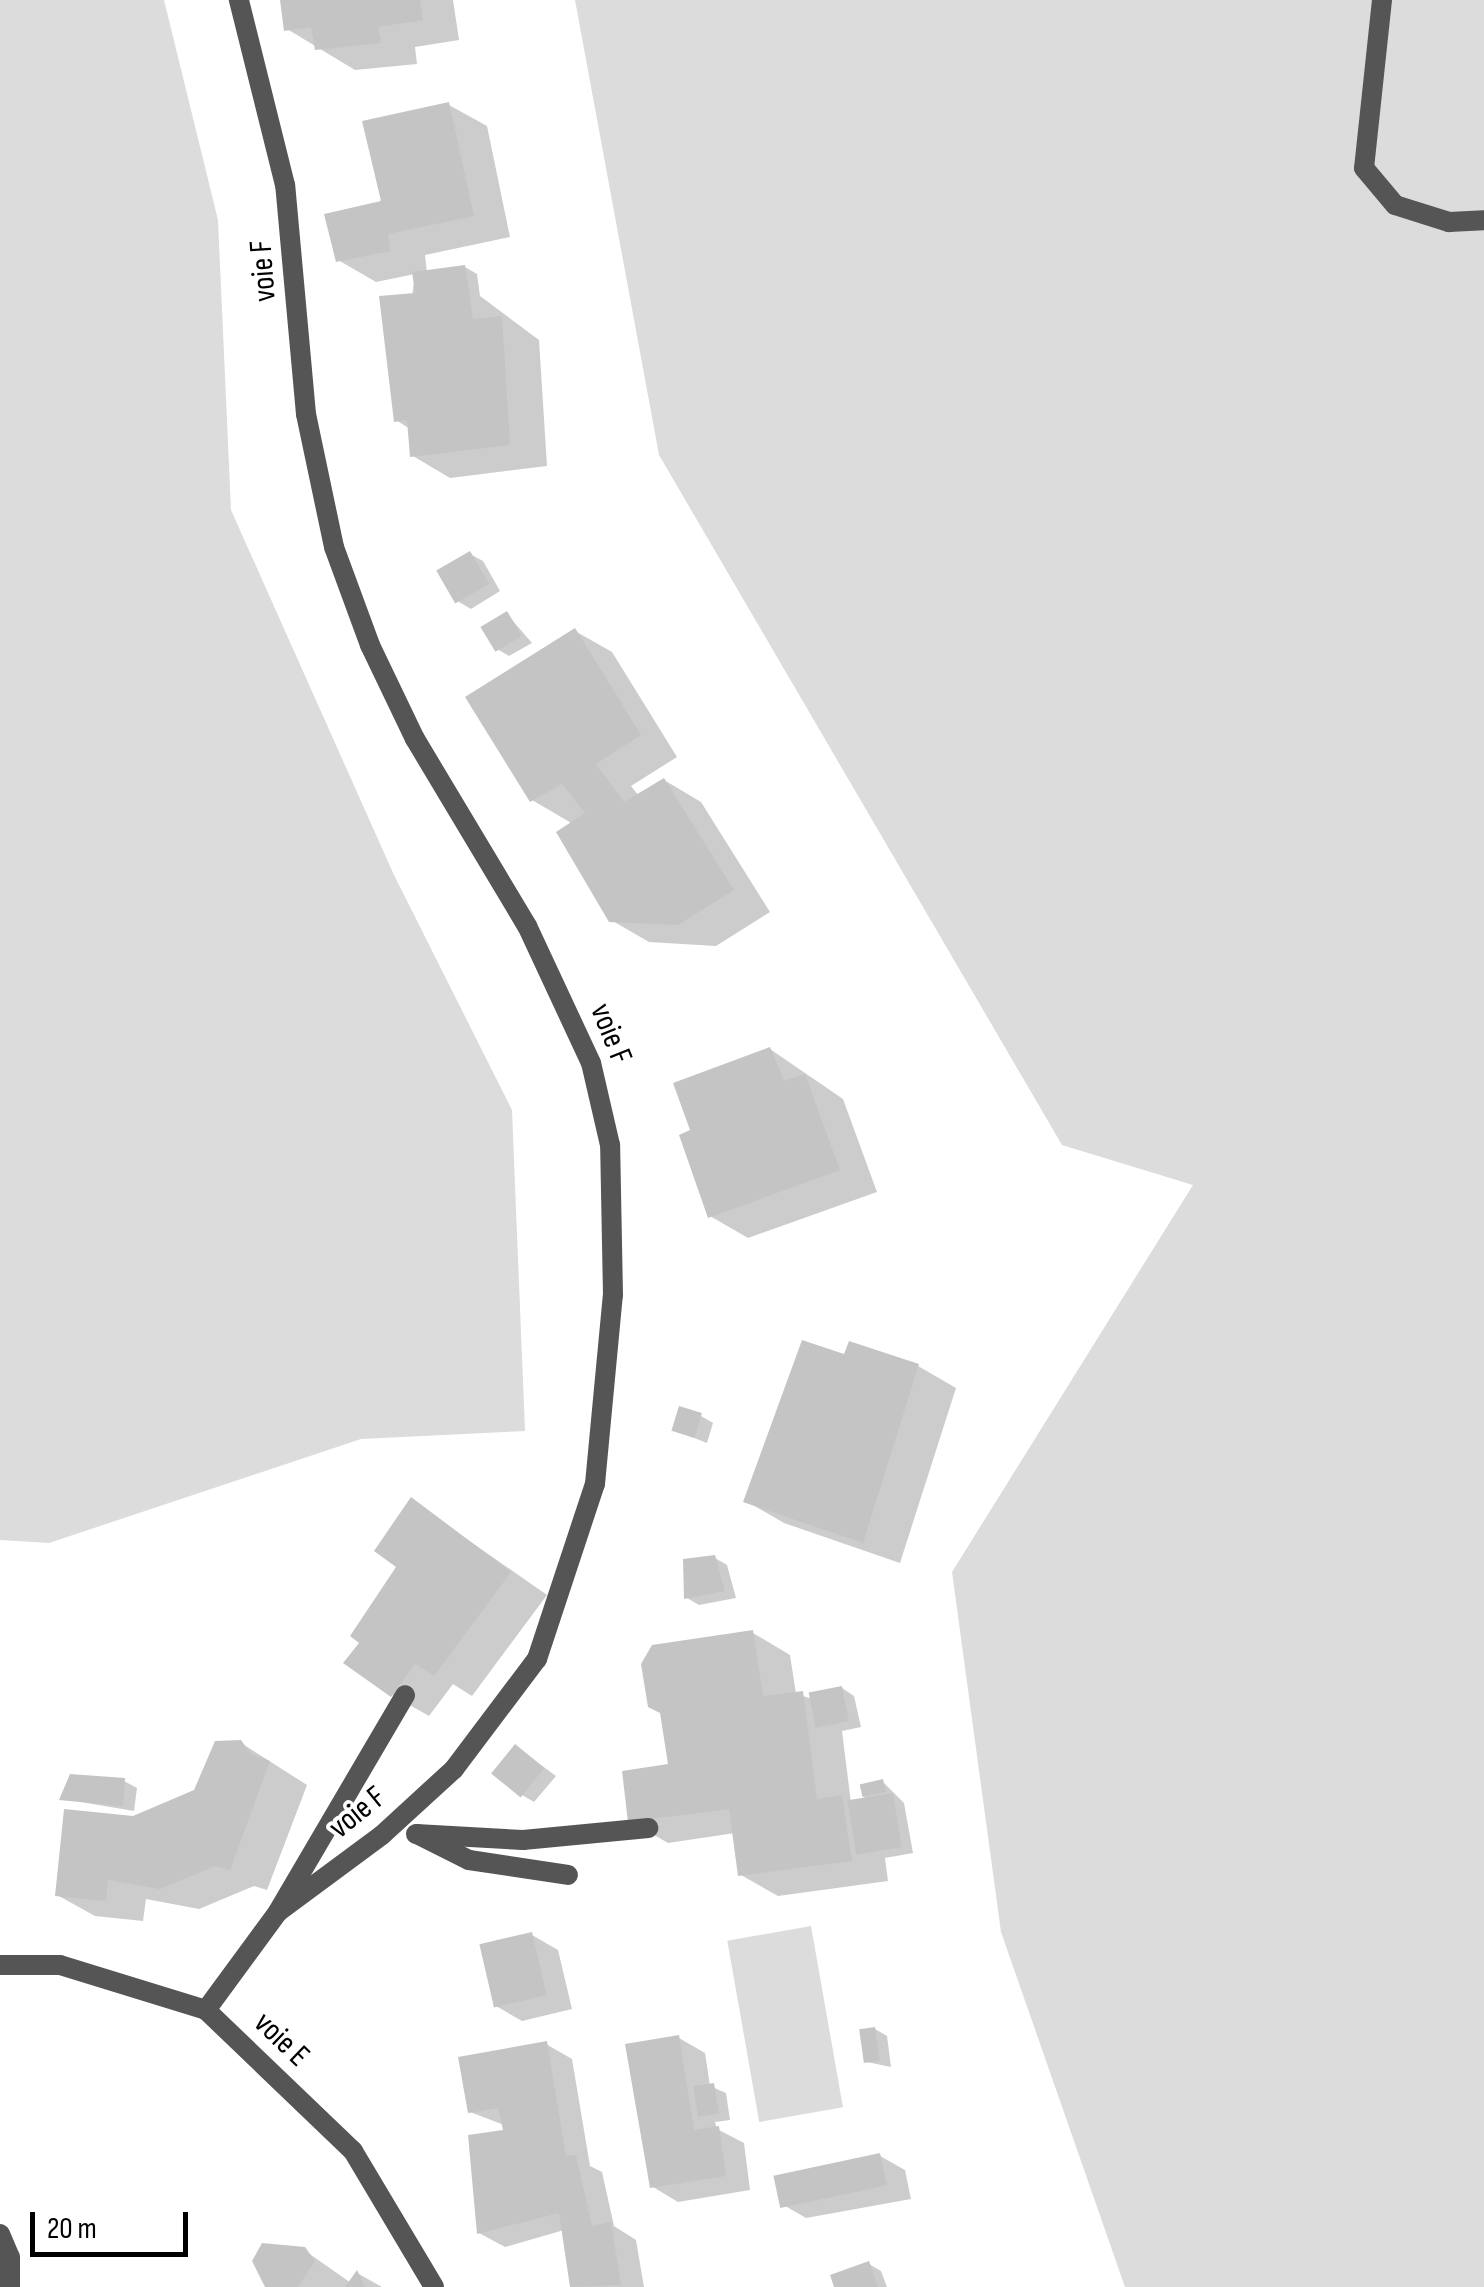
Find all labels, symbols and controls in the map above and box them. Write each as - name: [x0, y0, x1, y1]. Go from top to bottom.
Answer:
- street label: voie F: [243, 239, 285, 303]
- street label: voie F: [581, 998, 639, 1070]
- street label: voie F: [322, 1779, 394, 1847]
- street label: voie E: [245, 2004, 317, 2076]
- scale bar: [35, 2192, 192, 2254]
- text: 20 m: [47, 2211, 97, 2247]

